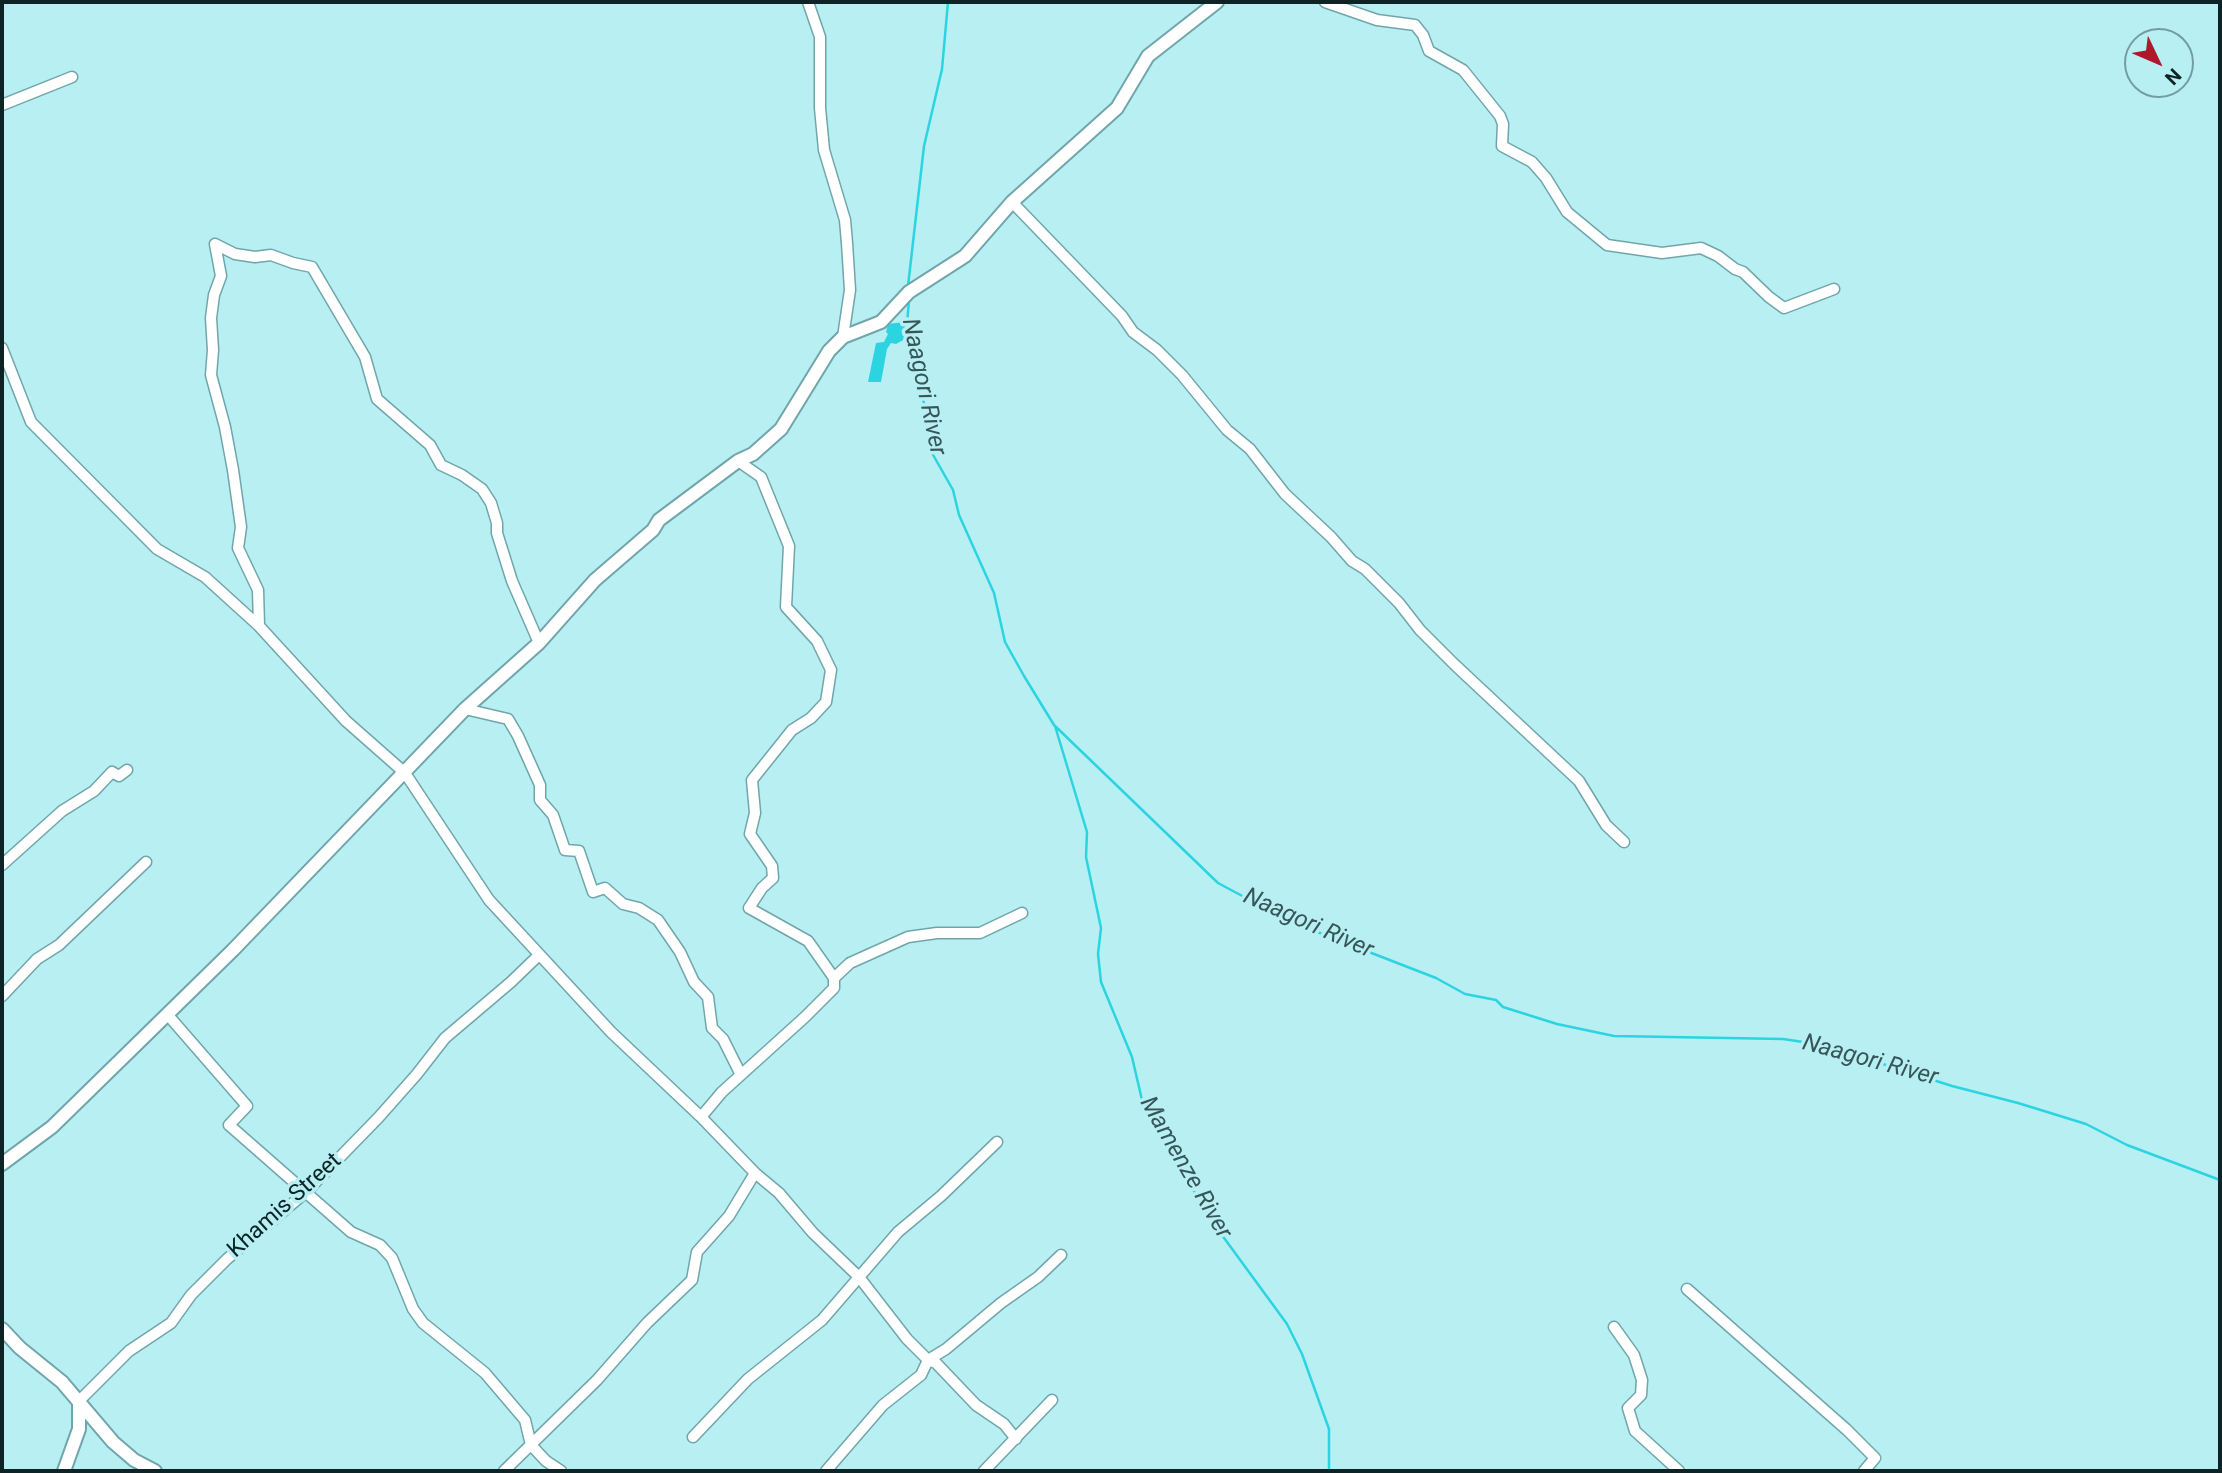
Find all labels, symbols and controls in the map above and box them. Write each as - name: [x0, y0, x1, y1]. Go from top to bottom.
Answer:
- north arrow: [2124, 28, 2194, 98]
- text: N: [2160, 64, 2186, 89]
- water label: Naagori River: [894, 316, 952, 458]
- water label: Naagori River: [1239, 883, 1377, 965]
- water label: Naagori River: [1799, 1029, 1941, 1093]
- water label: Mamenze River: [1133, 1092, 1237, 1244]
- street label: Khamis Street: [222, 1148, 348, 1264]

